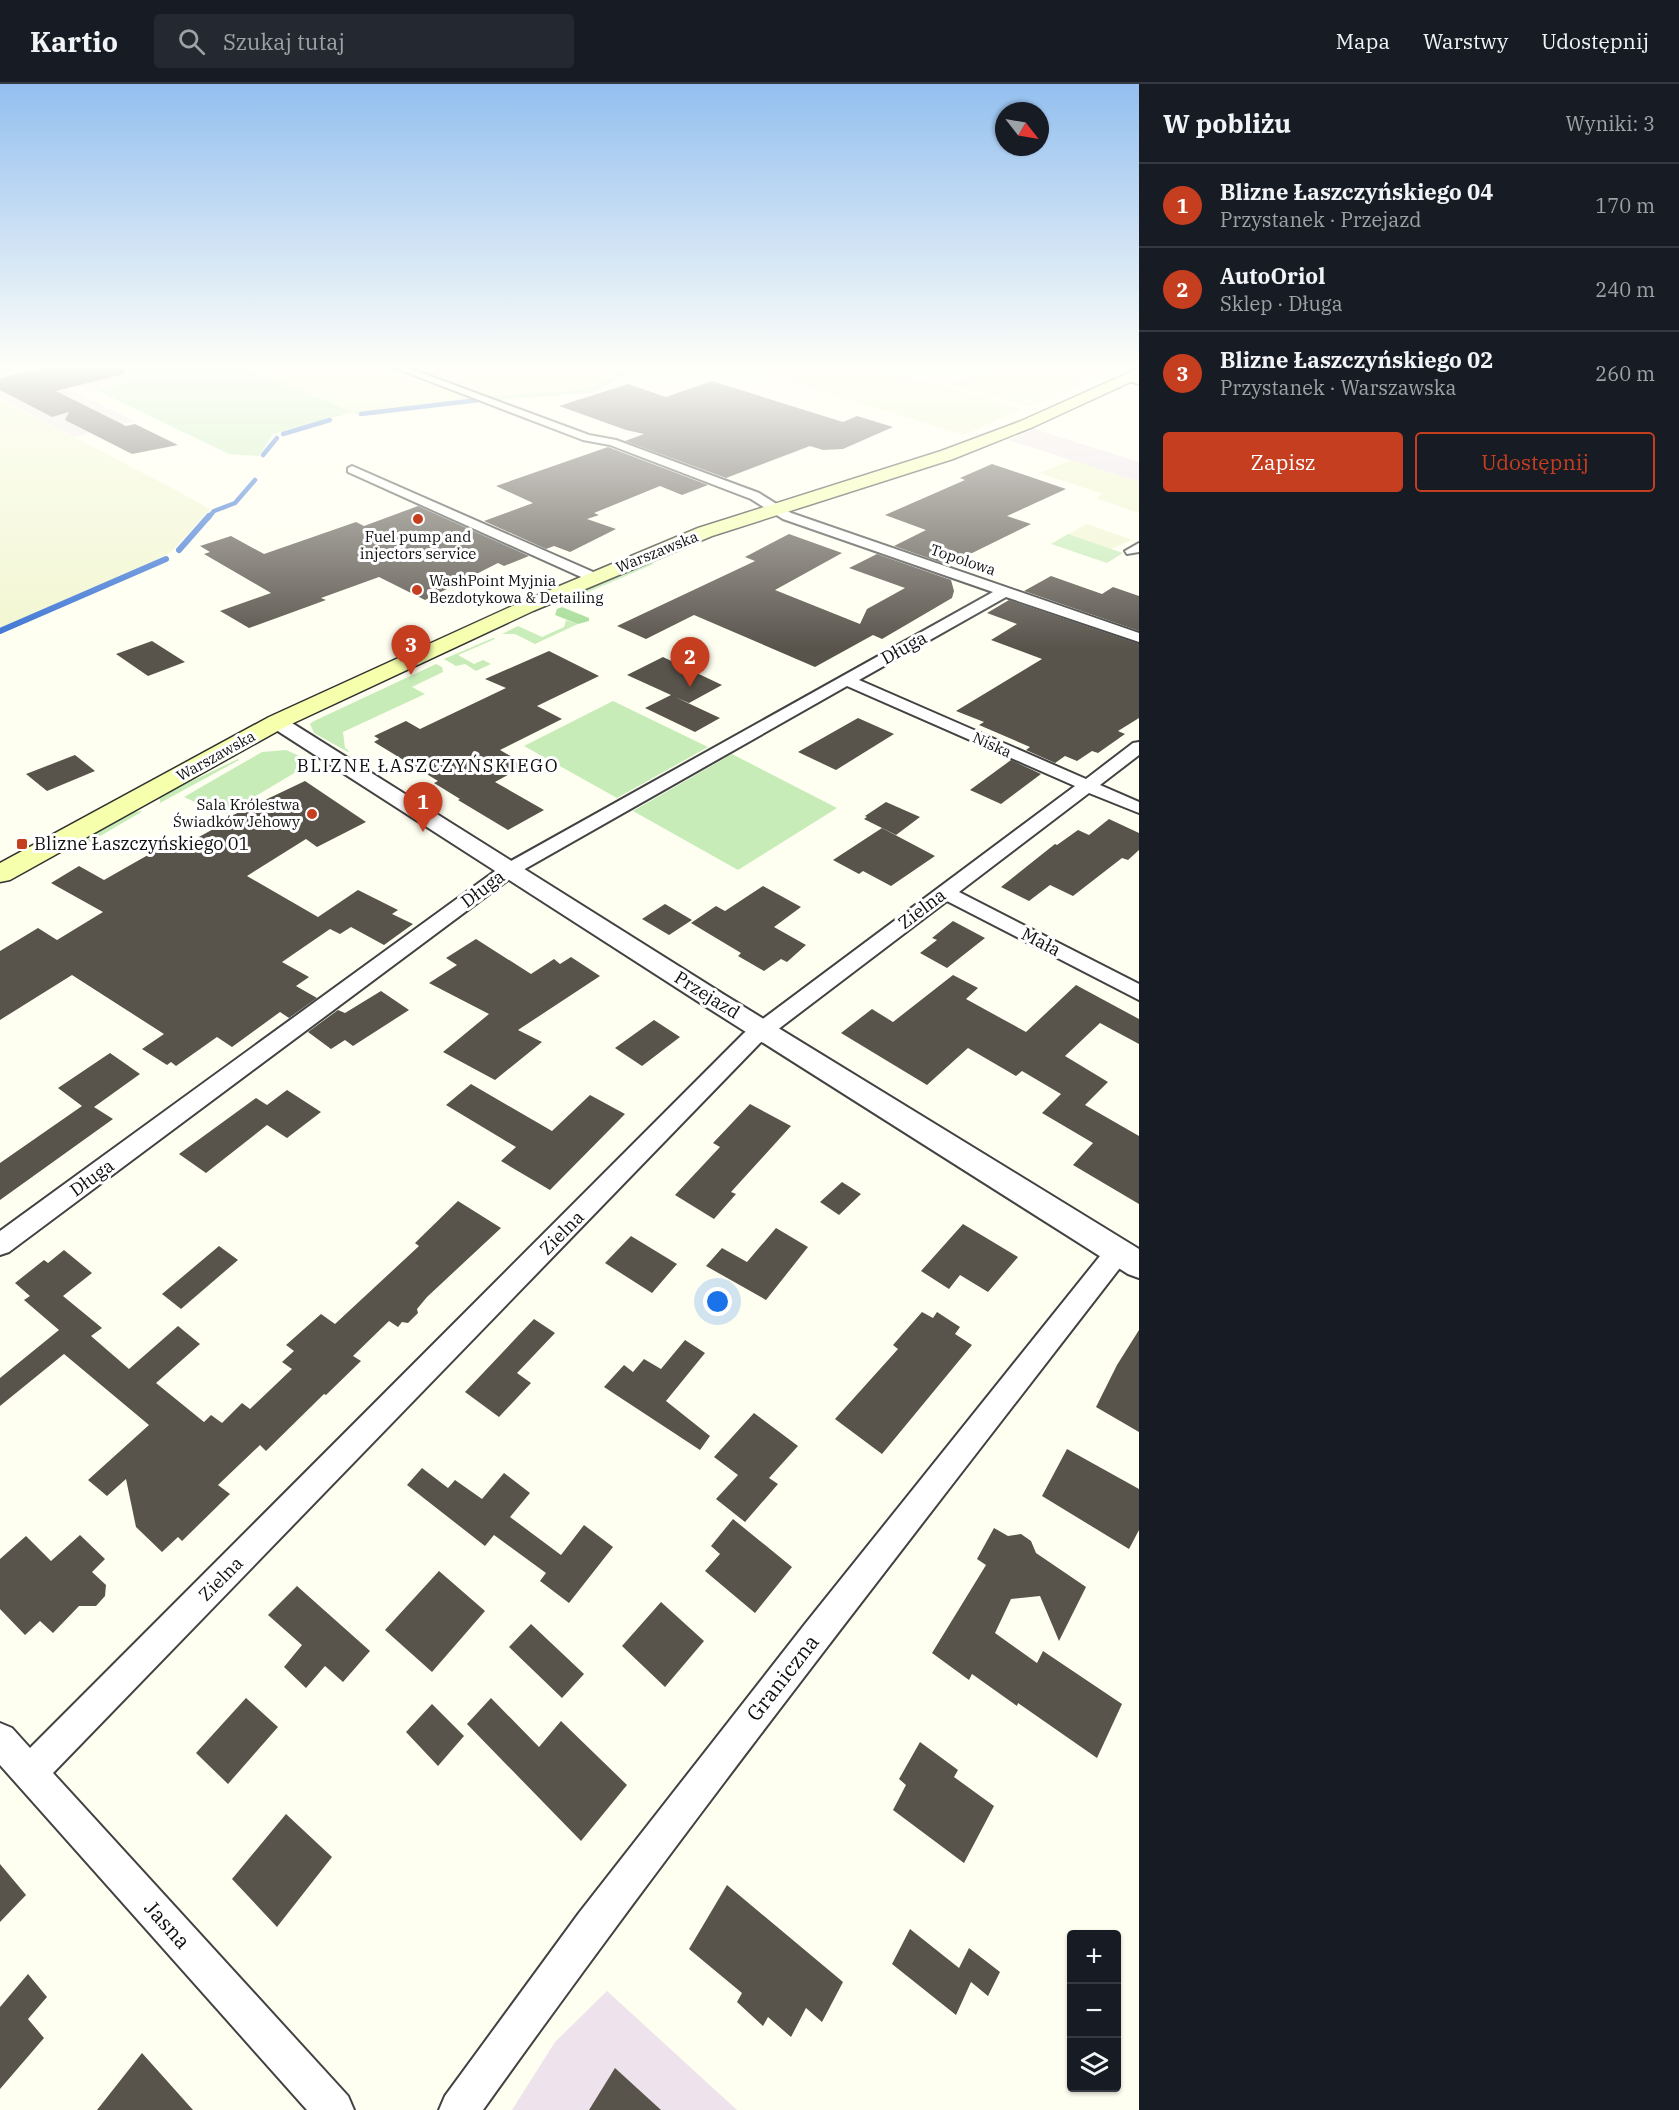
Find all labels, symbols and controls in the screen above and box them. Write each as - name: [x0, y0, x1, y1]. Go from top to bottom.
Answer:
- search box: [154, 14, 574, 68]
- text: Kartio: [30, 23, 118, 60]
- icon: search: [175, 25, 208, 58]
- text: Szukaj tutaj: [223, 27, 345, 56]
- text: Mapa: [1336, 27, 1390, 55]
- text: Warstwy: [1423, 27, 1508, 55]
- text: Udostępnij: [1541, 27, 1649, 55]
- north arrow: [995, 102, 1049, 156]
- text: W pobliżu: [1163, 106, 1291, 140]
- text: Wyniki: 3: [1566, 110, 1655, 137]
- text: Blizne Łaszczyńskiego 04: [1220, 177, 1493, 206]
- text: 1: [1177, 192, 1189, 219]
- text: 170 m: [1595, 192, 1655, 219]
- text: Przystanek · Przejazd: [1220, 206, 1421, 233]
- text: AutoOriol: [1220, 261, 1325, 290]
- text: 2: [1177, 276, 1189, 303]
- text: 240 m: [1595, 276, 1655, 303]
- text: Sklep · Długa: [1220, 290, 1343, 317]
- text: Blizne Łaszczyńskiego 02: [1220, 345, 1493, 374]
- text: 3: [1177, 360, 1189, 387]
- text: 260 m: [1595, 360, 1655, 387]
- text: Przystanek · Warszawska: [1220, 374, 1456, 401]
- button: Zapisz: [1163, 432, 1403, 492]
- button: Udostępnij: [1415, 432, 1655, 492]
- marker: Fuel pump and injectors service: [411, 512, 425, 526]
- street label: Warszawska: [613, 526, 701, 577]
- place label: Fuel pump and injectors service: [360, 527, 476, 563]
- street label: Topolowa: [928, 539, 998, 580]
- place label: WashPoint Myjnia Bezdotykowa & Detailing: [429, 571, 603, 607]
- marker: WashPoint Myjnia Bezdotykowa & Detailing: [410, 583, 424, 597]
- pin: 3: [392, 626, 430, 675]
- street label: Długa: [877, 626, 931, 669]
- pin: 2: [670, 638, 710, 687]
- street label: Warszawska: [173, 726, 258, 785]
- street label: Niska: [970, 728, 1015, 761]
- district label: BLIZNE ŁASZCZYŃSKIEGO: [297, 754, 559, 777]
- pin: 1: [404, 782, 442, 832]
- place label: Sala Królestwa Świadków Jehowy: [173, 795, 300, 831]
- marker: Sala Królestwa Świadków Jehowy: [305, 807, 319, 821]
- place label: Blizne Łaszczyńskiego 01: [34, 832, 249, 855]
- marker: Blizne Łaszczyńskiego 01: [15, 837, 29, 851]
- street label: Długa: [456, 865, 509, 913]
- street label: Zielna: [893, 883, 950, 934]
- street label: Mała: [1018, 922, 1065, 961]
- street label: Przejazd: [670, 966, 744, 1024]
- street label: Długa: [65, 1154, 118, 1201]
- street label: Zielna: [535, 1205, 589, 1260]
- your location: [703, 1287, 732, 1316]
- street label: Zielna: [194, 1551, 248, 1606]
- street label: Graniczna: [740, 1628, 825, 1726]
- street label: Jasna: [139, 1894, 197, 1955]
- map controls: [1067, 1930, 1121, 2092]
- button: +: [1067, 1930, 1121, 1984]
- button: −: [1067, 1984, 1121, 2038]
- button: layers: [1067, 2038, 1121, 2092]

